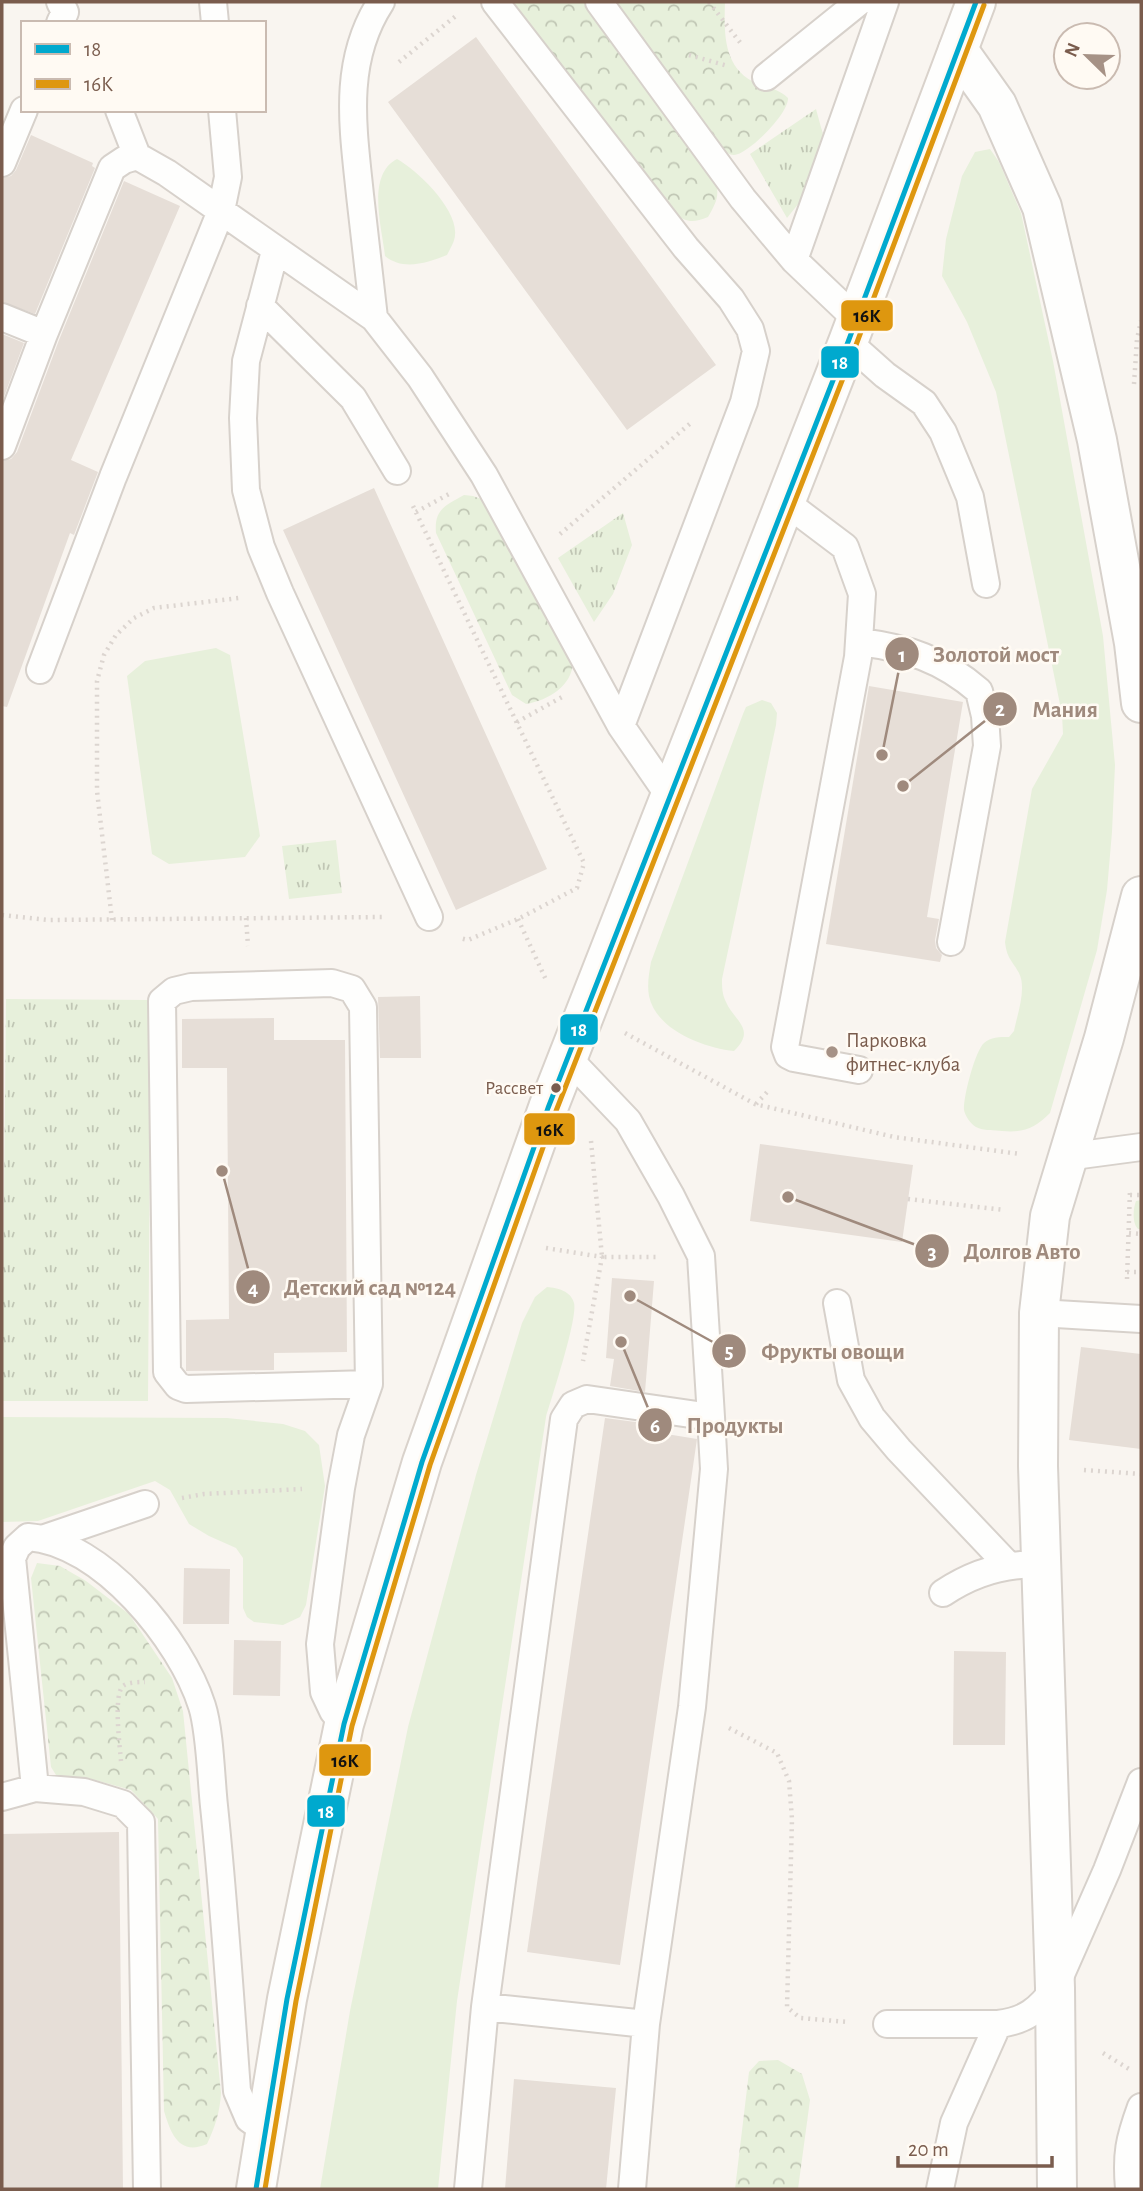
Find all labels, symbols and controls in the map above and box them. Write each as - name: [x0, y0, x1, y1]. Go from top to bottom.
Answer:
- legend: [21, 21, 266, 112]
- north arrow: [1052, 21, 1122, 91]
- text: 18: [84, 39, 101, 60]
- text: N: [1061, 40, 1084, 60]
- text: 16К: [84, 74, 113, 95]
- line badge: 16К: [840, 299, 894, 332]
- text: 16К: [853, 307, 881, 326]
- line badge: 18: [820, 345, 860, 379]
- text: 18: [832, 354, 848, 373]
- callout: Золотой мост: [884, 632, 1073, 676]
- text: Золотой мост: [933, 644, 1060, 667]
- text: 1: [898, 645, 906, 666]
- callout: Мания: [983, 687, 1111, 731]
- text: 2: [995, 699, 1005, 720]
- text: Мания: [1032, 699, 1098, 722]
- line badge: 18: [559, 1013, 599, 1046]
- text: 18: [571, 1021, 587, 1040]
- place label: Парковка фитнес-клуба: [846, 1030, 961, 1075]
- marker: Парковка фитнес-клуба: [824, 1044, 840, 1060]
- place label: Рассвет: [485, 1079, 543, 1098]
- marker: Рассвет: [549, 1081, 563, 1095]
- line badge: 16К: [523, 1112, 576, 1146]
- text: 16К: [536, 1121, 564, 1140]
- callout: Долгов Авто: [914, 1229, 1094, 1273]
- text: Долгов Авто: [963, 1241, 1081, 1264]
- text: 3: [927, 1242, 937, 1263]
- callout: Детский сад №124: [235, 1265, 471, 1309]
- text: Детский сад №124: [284, 1277, 456, 1300]
- text: 4: [248, 1278, 258, 1299]
- callout: Фрукты овощи: [712, 1329, 918, 1373]
- text: 5: [724, 1341, 734, 1362]
- text: Фрукты овощи: [761, 1341, 905, 1364]
- callout: Продукты: [637, 1403, 797, 1447]
- text: Продукты: [686, 1415, 784, 1438]
- text: 6: [650, 1416, 660, 1437]
- line badge: 16К: [318, 1743, 372, 1777]
- text: 16К: [331, 1752, 359, 1771]
- line badge: 18: [306, 1794, 346, 1828]
- text: 18: [318, 1803, 334, 1822]
- scale bar: [898, 2124, 1052, 2168]
- text: 20 m: [908, 2139, 949, 2160]

